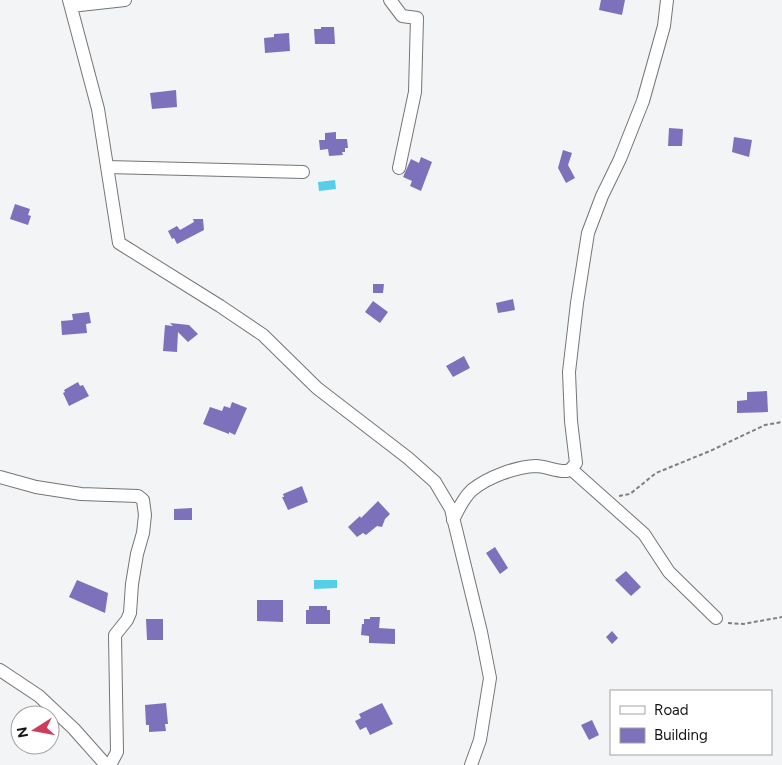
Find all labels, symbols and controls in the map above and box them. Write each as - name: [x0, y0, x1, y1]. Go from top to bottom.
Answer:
- legend: [610, 690, 772, 755]
- text: Road: [654, 701, 689, 719]
- north arrow: [10, 705, 60, 755]
- text: N: [13, 725, 32, 739]
- text: Building: [654, 726, 708, 744]

